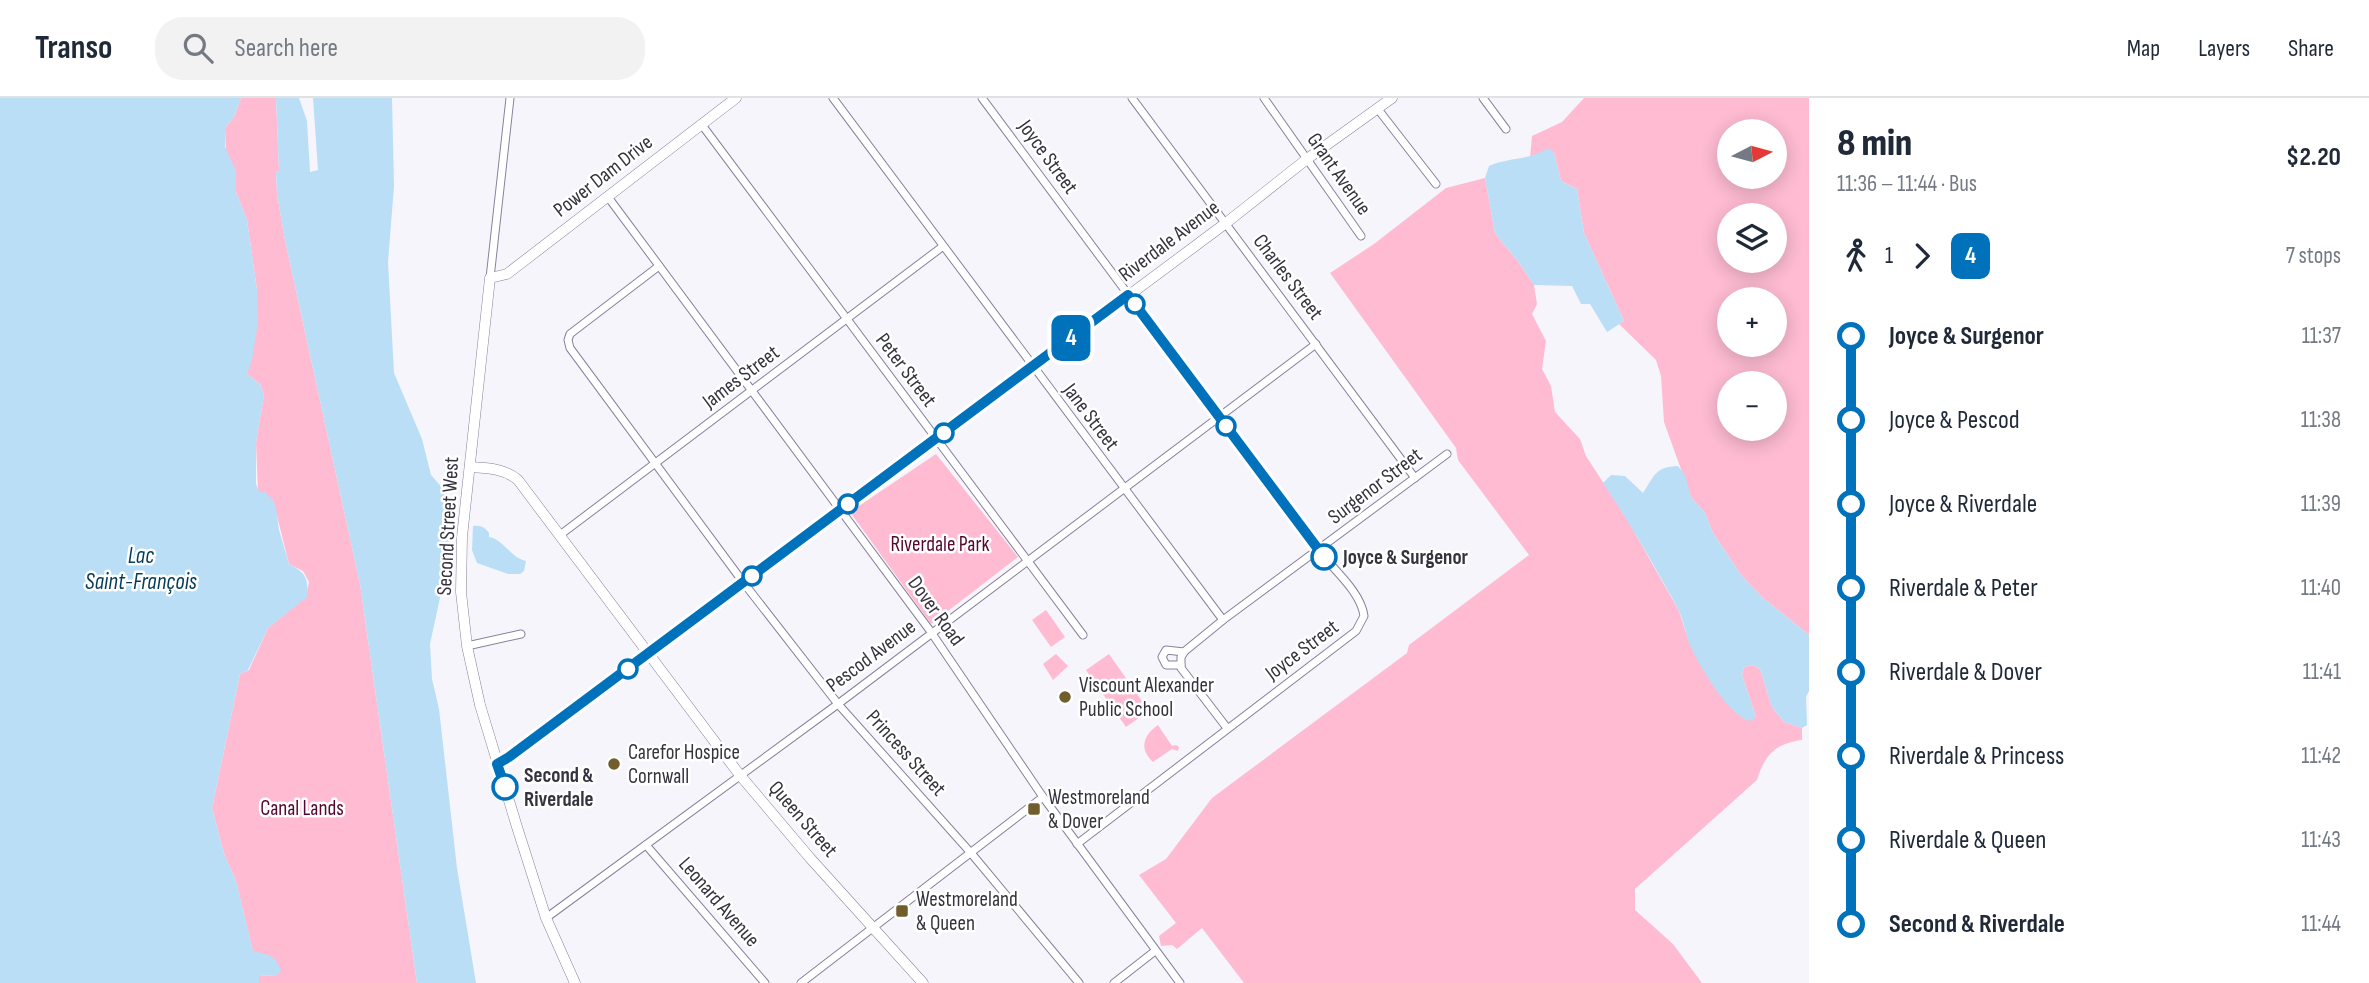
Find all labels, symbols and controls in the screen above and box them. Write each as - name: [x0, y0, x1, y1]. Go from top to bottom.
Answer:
- search box: [155, 17, 645, 80]
- text: Transo: [35, 28, 113, 68]
- icon: search: [179, 29, 217, 67]
- text: Search here: [235, 33, 338, 64]
- text: Map: [2127, 34, 2160, 63]
- text: Layers: [2198, 34, 2250, 63]
- text: Share: [2288, 34, 2334, 63]
- street label: Joyce Street: [1012, 114, 1083, 199]
- north arrow: [1717, 119, 1787, 189]
- map controls: [1717, 119, 1787, 441]
- text: 8 min: [1837, 121, 1912, 166]
- street label: Grant Avenue: [1302, 128, 1376, 220]
- street label: Power Dam Drive: [549, 130, 657, 222]
- text: $2.20: [2286, 142, 2341, 173]
- text: 11:36 – 11:44 · Bus: [1837, 170, 1977, 198]
- street label: Riverdale Avenue: [1114, 195, 1224, 287]
- button: layers: [1717, 203, 1787, 273]
- street label: Charles Street: [1248, 229, 1328, 325]
- icon: walk: [1837, 237, 1875, 275]
- icon: forward: [1903, 237, 1941, 275]
- text: 4: [1965, 241, 1976, 270]
- text: 1: [1885, 242, 1893, 270]
- text: 7 stops: [2286, 242, 2341, 270]
- button: +: [1717, 287, 1787, 357]
- unlabelled marker: [1125, 294, 1145, 314]
- line badge: 4: [1048, 315, 1094, 361]
- text: Joyce & Surgenor: [1889, 321, 2044, 352]
- text: 11:37: [2302, 322, 2341, 350]
- text: 4: [1065, 323, 1077, 352]
- street label: Peter Street: [870, 328, 942, 412]
- street label: James Street: [697, 340, 784, 415]
- button: −: [1717, 371, 1787, 441]
- street label: Jane Street: [1057, 378, 1124, 455]
- text: Joyce & Pescod: [1889, 405, 2020, 436]
- text: 11:38: [2301, 406, 2341, 434]
- unlabelled marker: [1216, 416, 1236, 436]
- unlabelled marker: [934, 423, 954, 443]
- street label: Surgenor Street: [1323, 443, 1427, 529]
- street label: Second Street West: [432, 456, 464, 596]
- text: Joyce & Riverdale: [1889, 489, 2037, 520]
- text: 11:39: [2301, 490, 2341, 518]
- unlabelled marker: [838, 494, 858, 514]
- park label: Riverdale Park: [891, 532, 989, 557]
- water label: Lac Saint-François: [85, 542, 197, 596]
- marker: Joyce & Surgenor: [1311, 544, 1337, 570]
- place label: Joyce & Surgenor: [1342, 545, 1469, 570]
- unlabelled marker: [742, 566, 762, 586]
- street label: Dover Road: [902, 571, 970, 651]
- text: Riverdale & Peter: [1889, 573, 2038, 604]
- text: 11:40: [2301, 574, 2341, 602]
- street label: Pescod Avenue: [821, 614, 921, 698]
- street label: Joyce Street: [1260, 614, 1344, 686]
- text: Riverdale & Dover: [1889, 657, 2042, 688]
- text: 11:41: [2303, 658, 2341, 686]
- unlabelled marker: [618, 659, 638, 679]
- place label: Viscount Alexander Public School: [1079, 673, 1214, 722]
- marker: Viscount Alexander Public School: [1057, 689, 1073, 705]
- street label: Princess Street: [861, 705, 951, 801]
- place label: Carefor Hospice Cornwall: [628, 740, 740, 789]
- text: Riverdale & Princess: [1889, 741, 2064, 772]
- text: 11:42: [2301, 742, 2341, 770]
- marker: Carefor Hospice Cornwall: [606, 756, 622, 772]
- place label: Second & Riverdale: [524, 763, 593, 812]
- marker: Second & Riverdale: [492, 774, 518, 800]
- street label: Queen Street: [763, 776, 843, 862]
- place label: Westmoreland & Dover: [1048, 785, 1150, 834]
- park label: Canal Lands: [260, 796, 344, 821]
- marker: Westmoreland & Dover: [1026, 801, 1042, 817]
- text: Riverdale & Queen: [1889, 825, 2046, 856]
- text: 11:43: [2301, 826, 2341, 854]
- street label: Leonard Avenue: [673, 852, 765, 952]
- place label: Westmoreland & Queen: [916, 887, 1018, 936]
- marker: Westmoreland & Queen: [894, 903, 910, 919]
- text: Second & Riverdale: [1889, 909, 2065, 940]
- text: 11:44: [2301, 910, 2341, 938]

